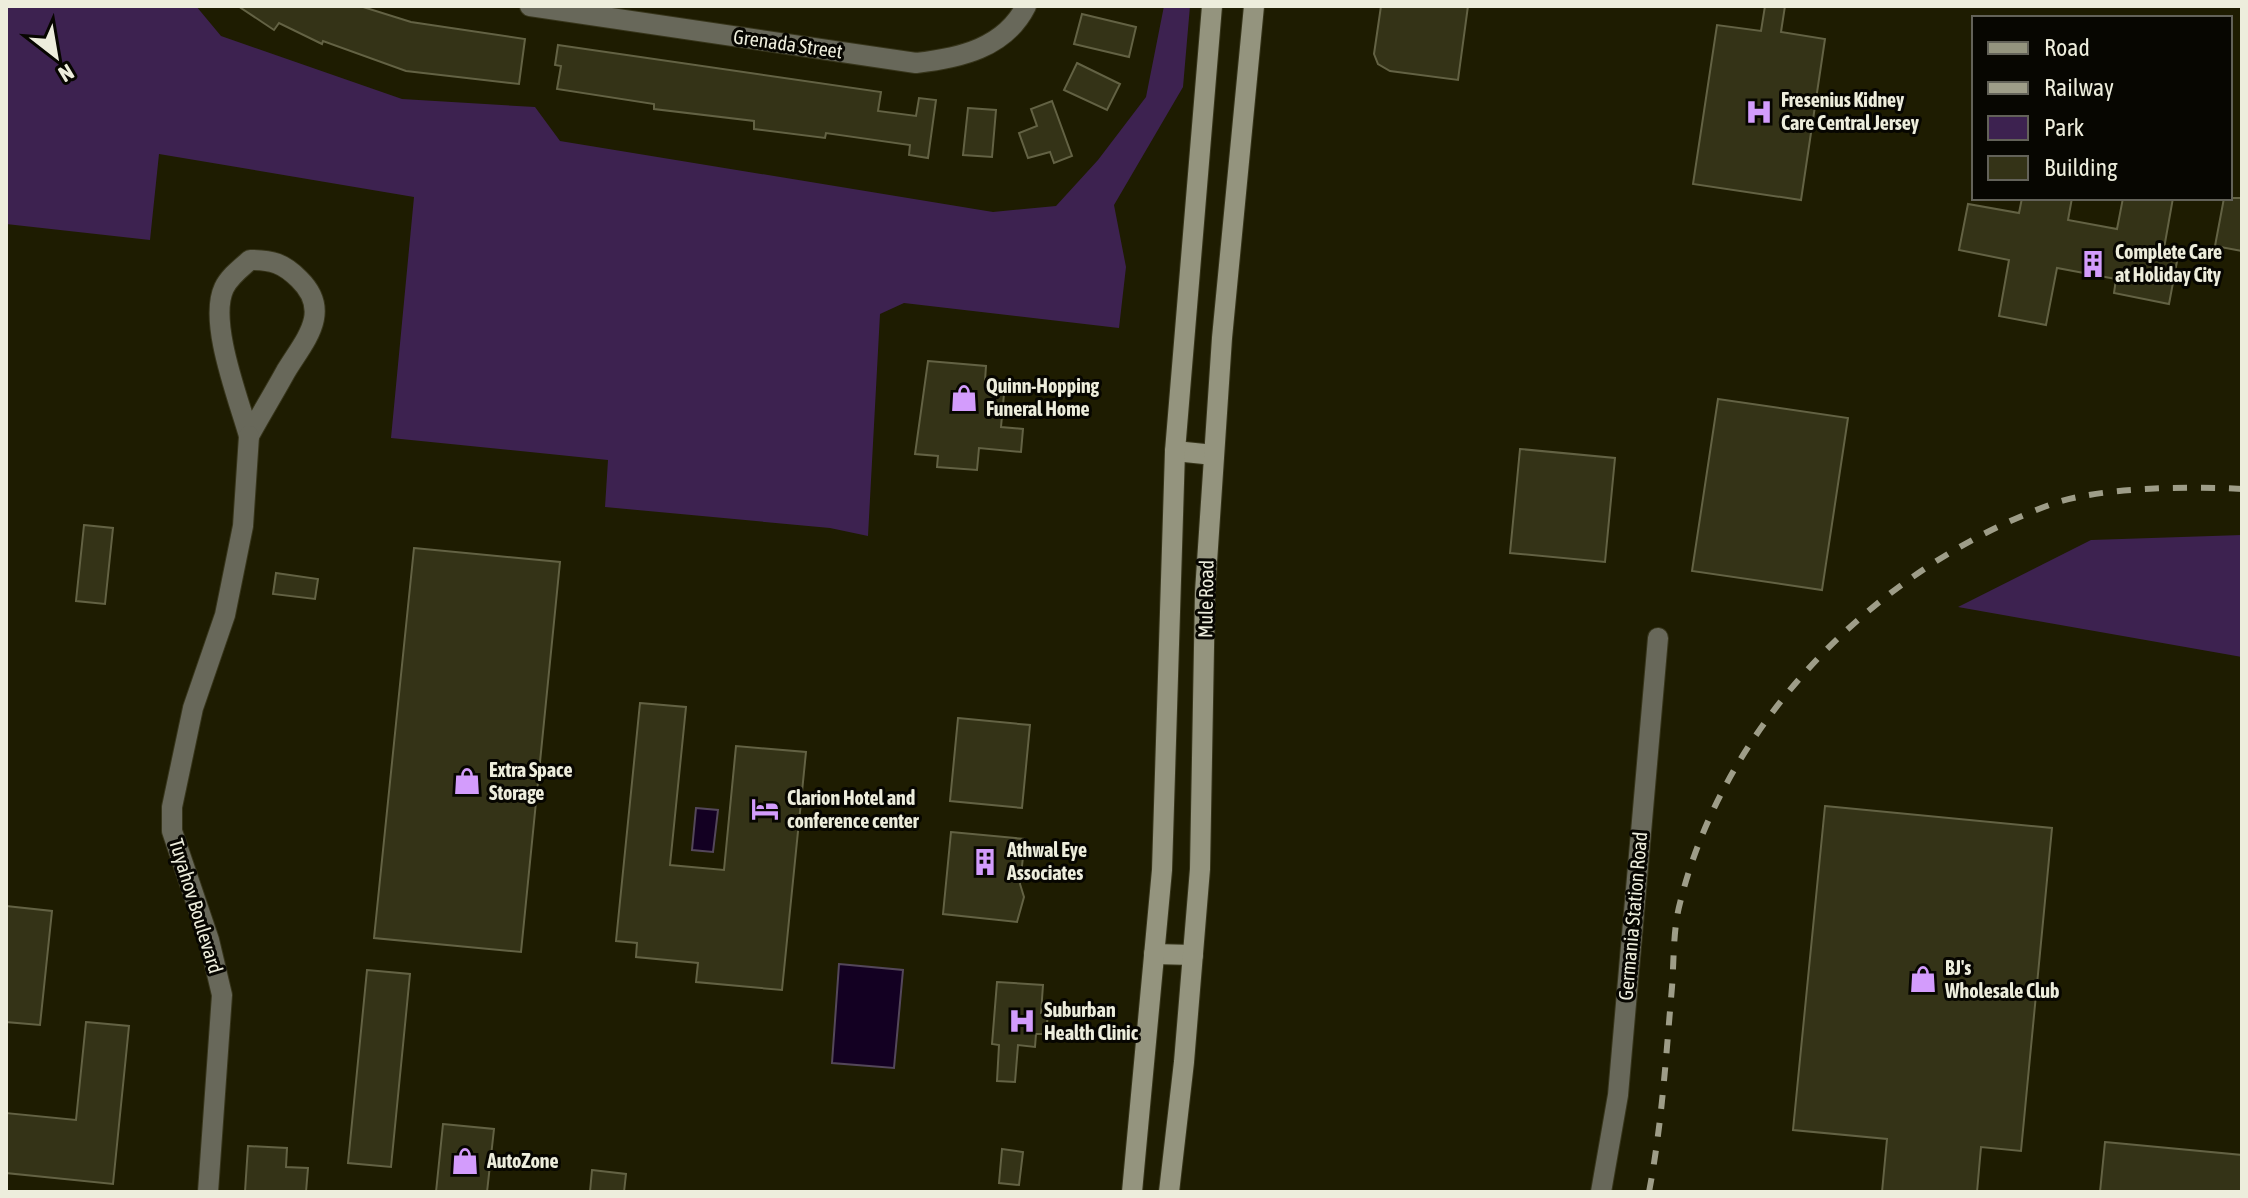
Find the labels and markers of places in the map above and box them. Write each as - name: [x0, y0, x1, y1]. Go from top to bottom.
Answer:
- place label: Fresenius Kidney Care Central Jersey: [1781, 88, 1920, 134]
- hospital icon: Fresenius Kidney Care Central Jersey: [1744, 97, 1774, 127]
- place label: Complete Care at Holiday City: [2115, 240, 2222, 286]
- building icon: Complete Care at Holiday City: [2078, 249, 2108, 279]
- place label: Quinn-Hopping Funeral Home: [986, 374, 1100, 420]
- shop icon: Quinn-Hopping Funeral Home: [949, 383, 979, 413]
- place label: Extra Space Storage: [489, 758, 573, 804]
- shop icon: Extra Space Storage: [452, 766, 482, 796]
- place label: Clarion Hotel and conference center: [787, 786, 920, 832]
- hotel icon: Clarion Hotel and conference center: [750, 794, 780, 824]
- place label: Athwal Eye Associates: [1006, 838, 1087, 884]
- building icon: Athwal Eye Associates: [970, 847, 1000, 877]
- place label: BJ's Wholesale Club: [1944, 956, 2060, 1002]
- shop icon: BJ's Wholesale Club: [1908, 964, 1938, 994]
- place label: Suburban Health Clinic: [1044, 998, 1139, 1044]
- hospital icon: Suburban Health Clinic: [1007, 1006, 1037, 1036]
- shop icon: AutoZone: [450, 1146, 480, 1176]
- place label: AutoZone: [486, 1149, 559, 1172]

